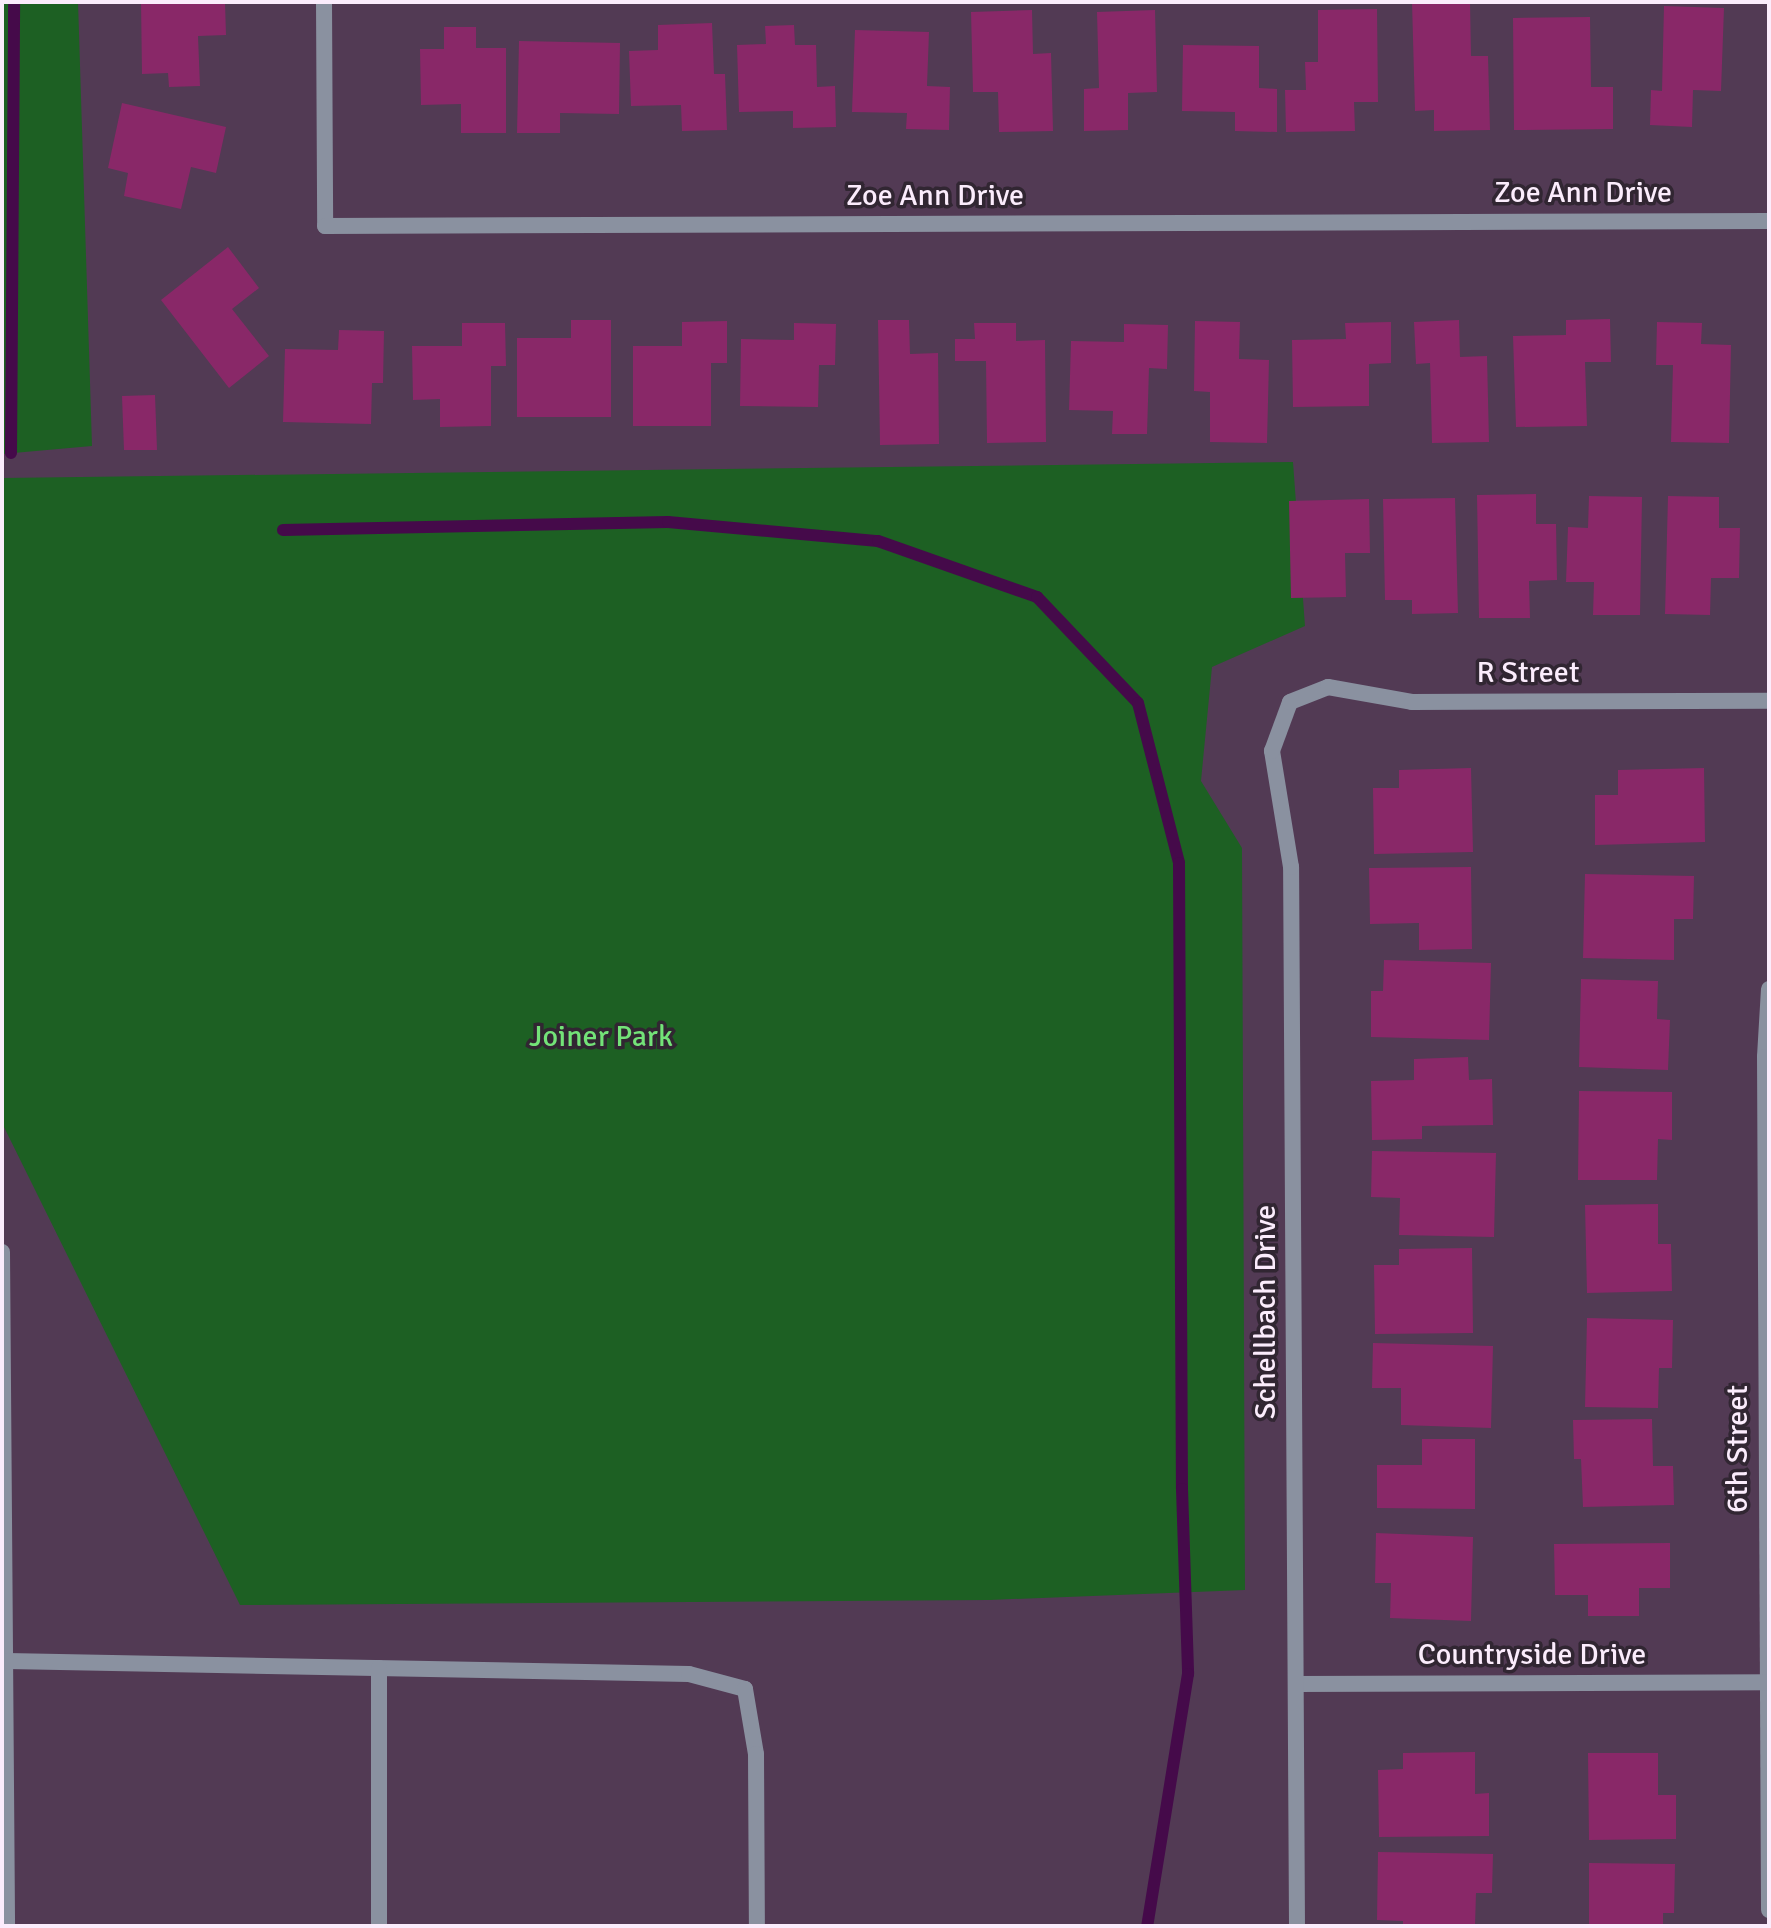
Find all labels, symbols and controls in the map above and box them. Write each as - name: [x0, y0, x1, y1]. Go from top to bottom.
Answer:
- street label: Zoe Ann Drive: [1494, 175, 1672, 211]
- street label: Zoe Ann Drive: [846, 178, 1024, 214]
- street label: R Street: [1477, 655, 1579, 691]
- park label: Joiner Park: [529, 1019, 673, 1055]
- street label: Schellbach Drive: [1248, 1205, 1284, 1419]
- street label: 6th Street: [1720, 1385, 1756, 1513]
- street label: Countryside Drive: [1418, 1637, 1646, 1673]

